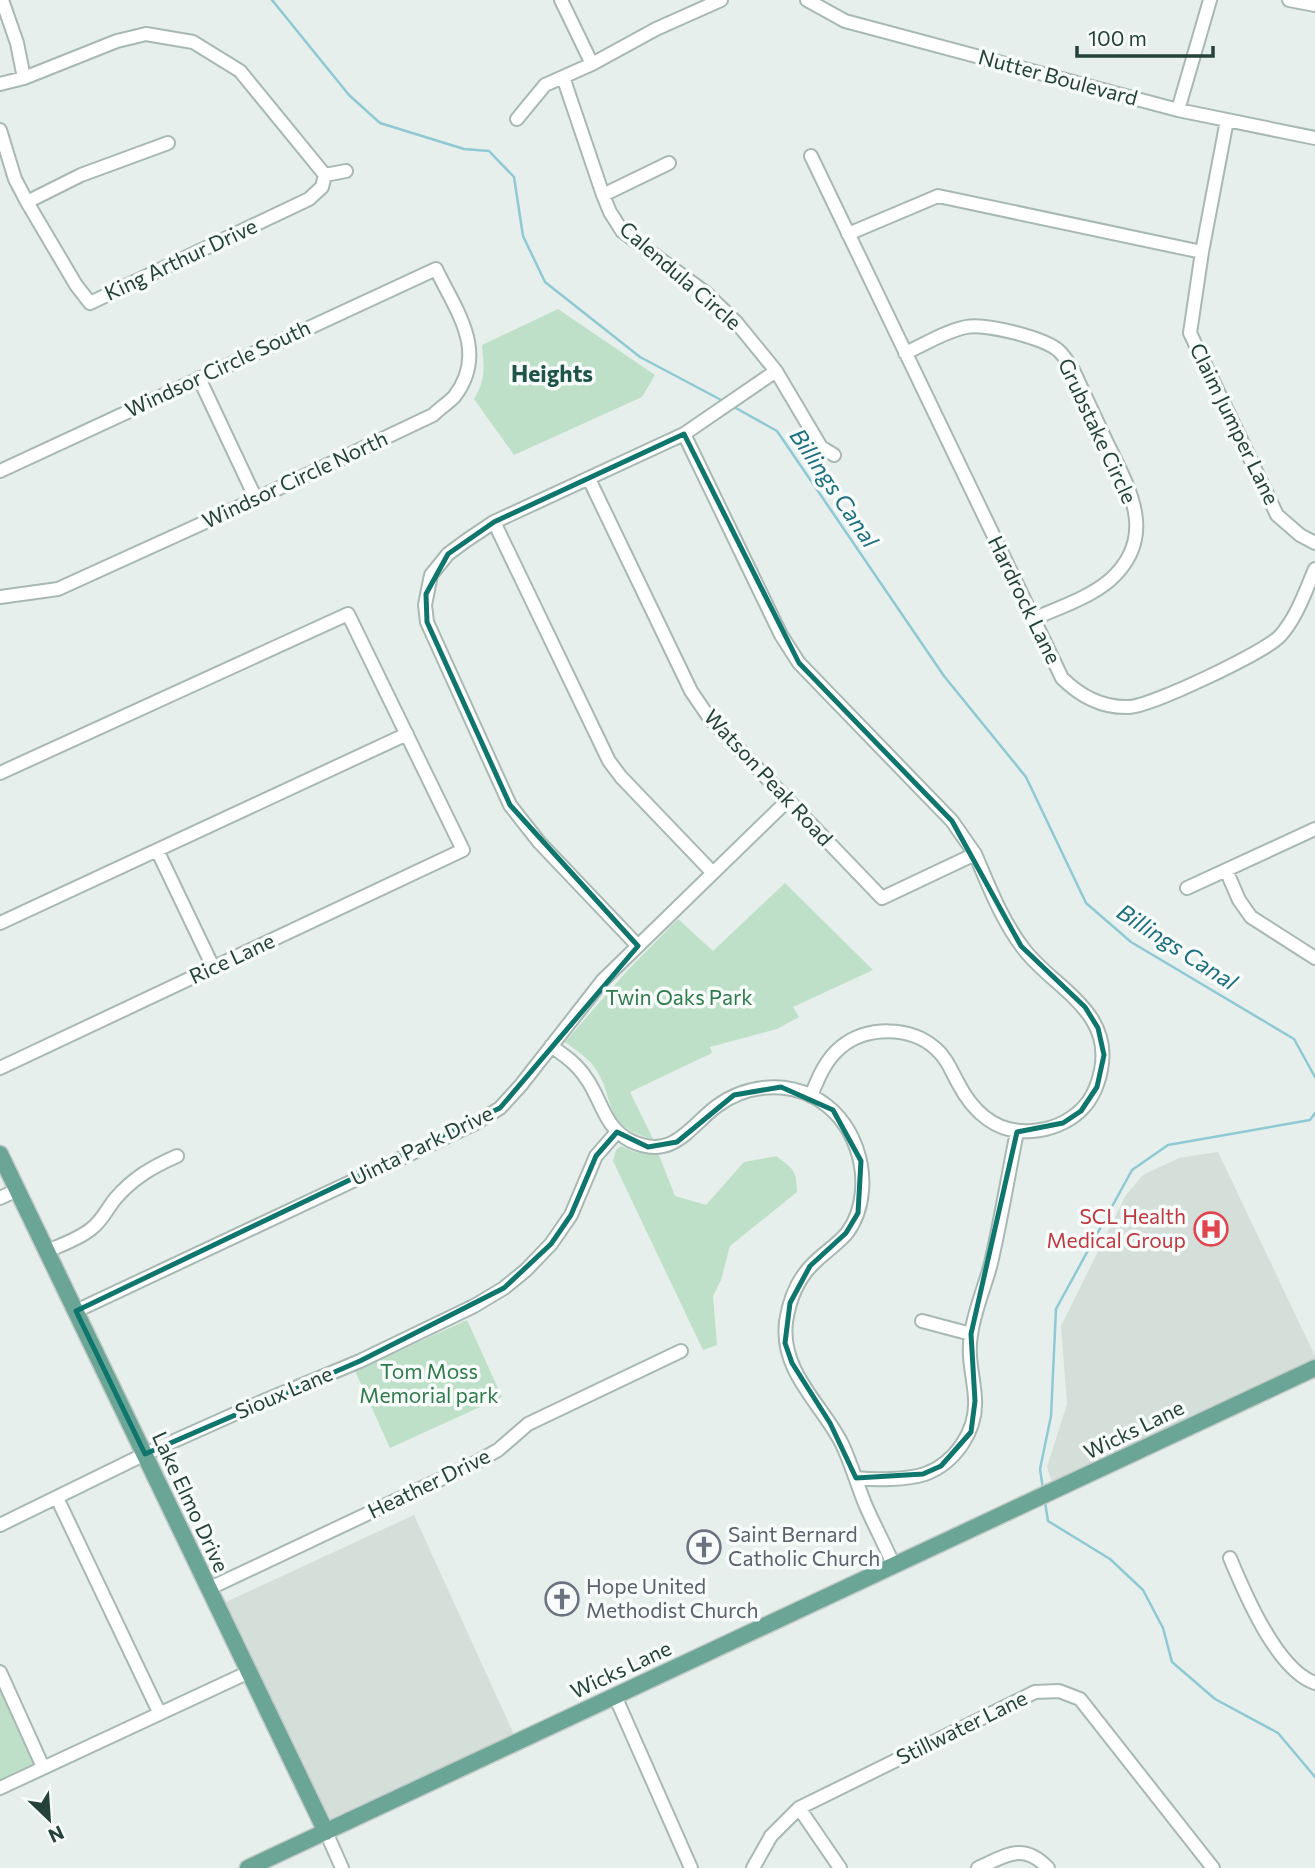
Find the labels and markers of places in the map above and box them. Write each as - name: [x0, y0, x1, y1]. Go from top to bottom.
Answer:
- place label: SCL Health Medical Group: [1047, 1203, 1186, 1252]
- hospital icon: SCL Health Medical Group: [1192, 1210, 1230, 1248]
- place label: Saint Bernard Catholic Church: [728, 1521, 880, 1570]
- church icon: Saint Bernard Catholic Church: [685, 1528, 723, 1566]
- place label: Hope United Methodist Church: [586, 1573, 758, 1622]
- church icon: Hope United Methodist Church: [543, 1580, 581, 1618]

